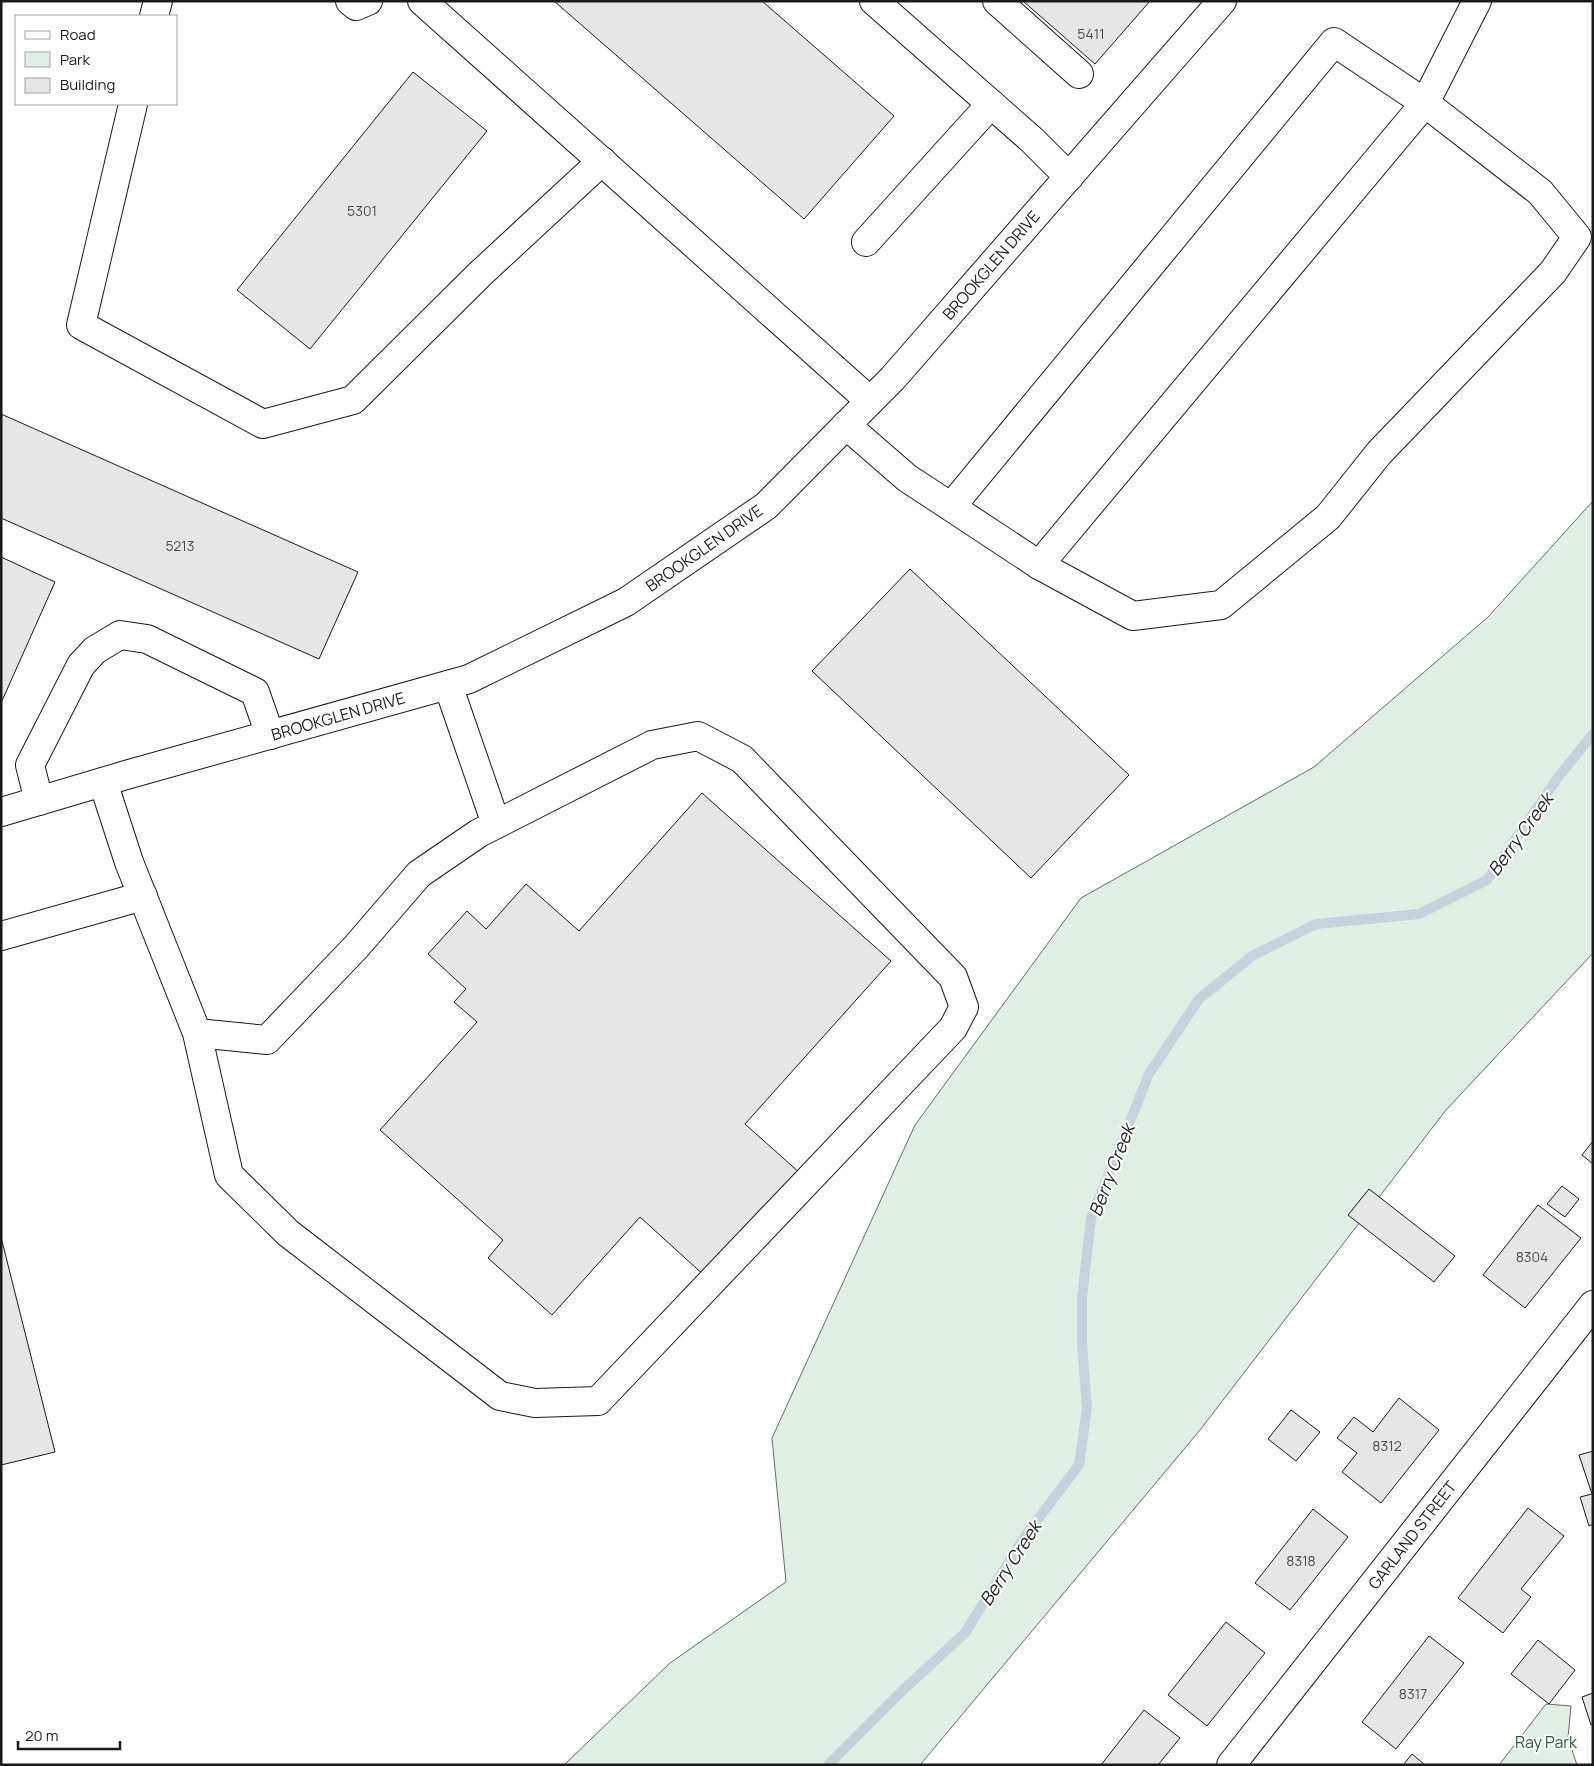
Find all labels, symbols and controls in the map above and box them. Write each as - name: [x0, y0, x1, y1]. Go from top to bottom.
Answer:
- legend: [15, 15, 178, 105]
- text: Road: [60, 24, 96, 45]
- house number: 5411: [1077, 24, 1105, 43]
- text: Park: [60, 49, 90, 70]
- text: Building: [60, 74, 115, 95]
- house number: 5301: [347, 201, 377, 220]
- street label: BROOKGLEN DRIVE: [937, 206, 1045, 324]
- street label: BROOKGLEN DRIVE: [641, 499, 767, 597]
- house number: 5213: [166, 536, 194, 555]
- street label: BROOKGLEN DRIVE: [269, 686, 407, 746]
- water label: Berry Creek: [1482, 785, 1560, 880]
- water label: Berry Creek: [1082, 1118, 1141, 1219]
- house number: 8304: [1516, 1247, 1548, 1266]
- house number: 8312: [1372, 1436, 1402, 1455]
- street label: GARLAND STREET: [1363, 1476, 1461, 1594]
- water label: Berry Creek: [974, 1513, 1048, 1610]
- house number: 8318: [1286, 1551, 1316, 1570]
- house number: 8317: [1399, 1684, 1427, 1703]
- scale bar: [18, 1718, 120, 1750]
- text: 20 m: [25, 1725, 58, 1746]
- park label: Ray Park: [1515, 1731, 1578, 1753]

